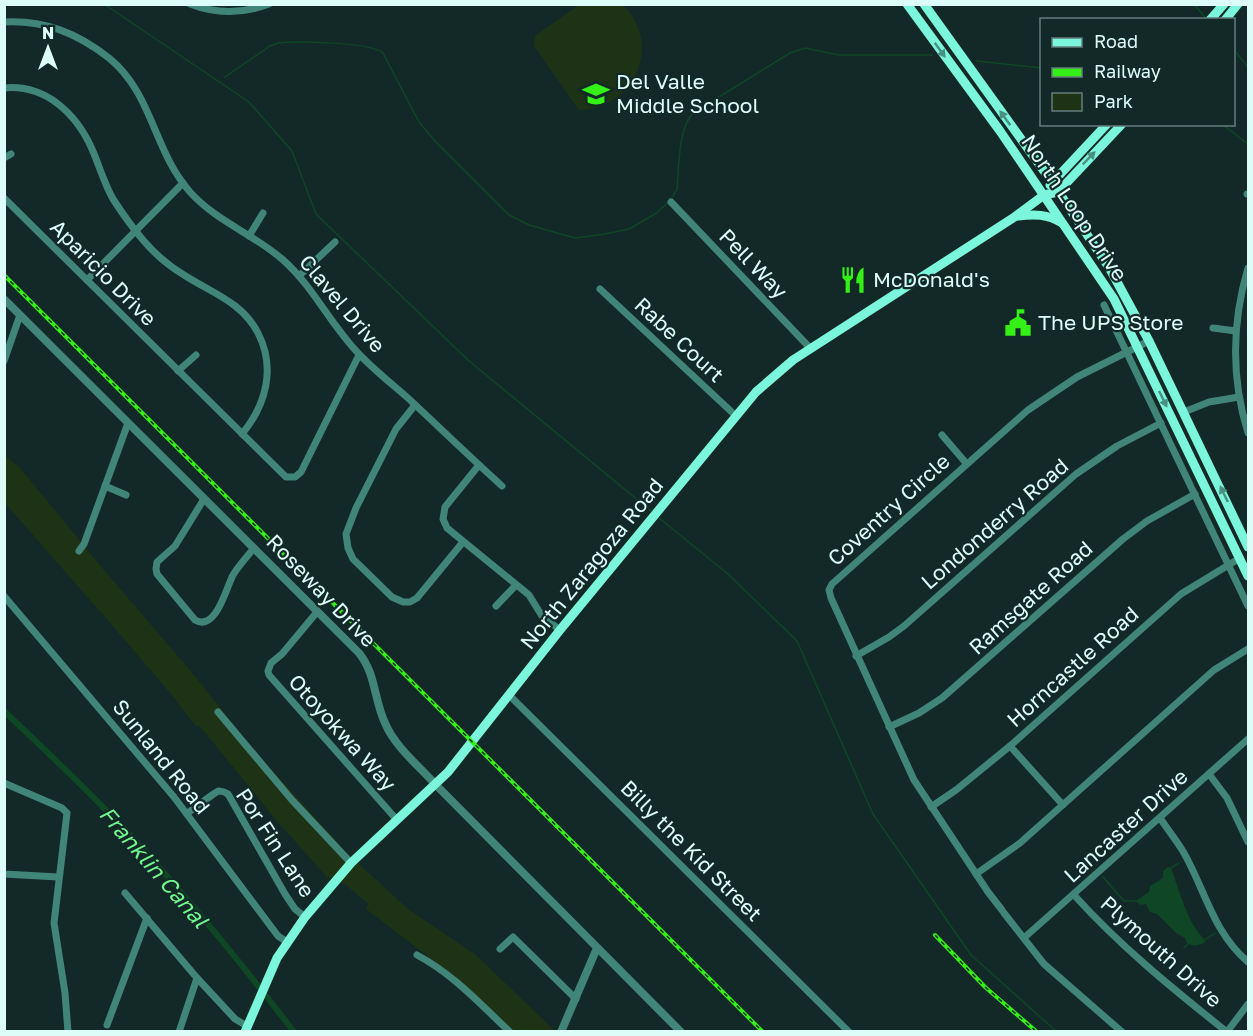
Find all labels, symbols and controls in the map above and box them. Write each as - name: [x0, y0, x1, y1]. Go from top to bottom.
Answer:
- north arrow: [18, 18, 78, 78]
- legend: [1040, 18, 1235, 126]
- text: N: [42, 23, 54, 43]
- text: Road: [1094, 30, 1138, 52]
- one-way arrow: [934, 42, 946, 58]
- text: Railway: [1094, 60, 1161, 82]
- place label: Del Valle Middle School: [616, 68, 759, 118]
- school or university icon: Del Valle Middle School: [581, 79, 611, 109]
- text: Park: [1094, 90, 1133, 112]
- one-way arrow: [999, 110, 1011, 126]
- street label: North Loop Drive: [1016, 129, 1133, 286]
- one-way arrow: [1082, 151, 1096, 165]
- street label: Aparicio Drive: [45, 214, 162, 331]
- street label: Pell Way: [714, 223, 793, 304]
- street label: Clavel Drive: [294, 249, 391, 358]
- restaurant icon: McDonald's: [838, 265, 868, 295]
- place label: McDonald's: [873, 266, 990, 292]
- street label: Rabe Court: [630, 291, 730, 387]
- public building icon: The UPS Store: [1003, 308, 1033, 338]
- place label: The UPS Store: [1038, 309, 1183, 335]
- one-way arrow: [1158, 391, 1167, 408]
- street label: Coventry Circle: [822, 448, 955, 571]
- street label: Londonderry Road: [916, 452, 1073, 594]
- street label: North Zaragoza Road: [514, 472, 668, 654]
- one-way arrow: [1219, 485, 1228, 502]
- street label: Roseway Drive: [261, 528, 382, 652]
- street label: Ramsgate Road: [963, 535, 1098, 660]
- street label: Horncastle Road: [1001, 600, 1143, 732]
- street label: Otoyokwa Way: [283, 669, 402, 796]
- street label: Sunland Road: [108, 694, 216, 819]
- street label: Lancaster Drive: [1058, 763, 1193, 888]
- street label: Billy the Kid Street: [616, 774, 768, 926]
- street label: Por Fin Lane: [231, 783, 321, 902]
- water label: Franklin Canal: [94, 800, 215, 934]
- street label: Plymouth Drive: [1096, 890, 1228, 1013]

